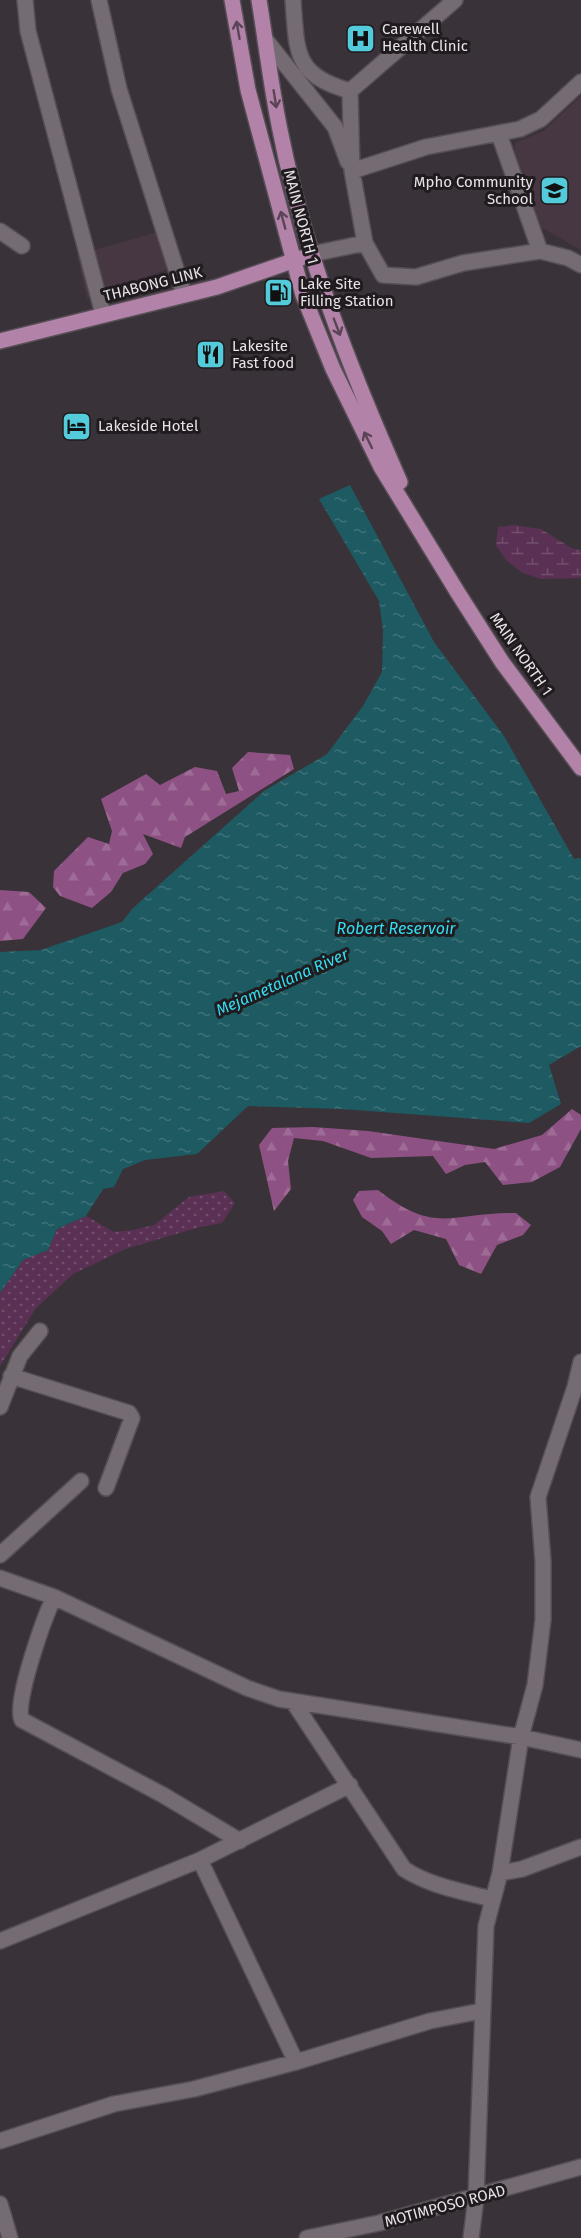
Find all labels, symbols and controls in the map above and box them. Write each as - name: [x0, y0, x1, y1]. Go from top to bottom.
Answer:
- place label: Carewell Health Clinic: [382, 20, 468, 55]
- one-way arrow: [232, 21, 243, 40]
- hospital icon: Carewell Health Clinic: [345, 22, 377, 54]
- one-way arrow: [269, 89, 280, 109]
- street label: MAIN NORTH 1: [280, 168, 322, 266]
- place label: Mpho Community School: [414, 173, 534, 208]
- school or university icon: Mpho Community School: [538, 175, 570, 207]
- one-way arrow: [276, 210, 288, 229]
- street label: THABONG LINK: [102, 263, 204, 305]
- place label: Lake Site Filling Station: [300, 275, 394, 310]
- fuel station icon: Lake Site Filling Station: [263, 277, 295, 309]
- one-way arrow: [332, 318, 343, 336]
- place label: Lakesite Fast food: [232, 337, 294, 372]
- restaurant icon: Lakesite Fast food: [195, 339, 227, 371]
- hotel icon: Lakeside Hotel: [61, 410, 93, 442]
- place label: Lakeside Hotel: [98, 417, 199, 435]
- one-way arrow: [361, 431, 373, 449]
- street label: MAIN NORTH 1: [486, 609, 556, 699]
- water label: Robert Reservoir: [337, 919, 456, 938]
- water label: Mejametalana River: [213, 944, 352, 1020]
- street label: MOTIMPOSO ROAD: [383, 2181, 507, 2231]

